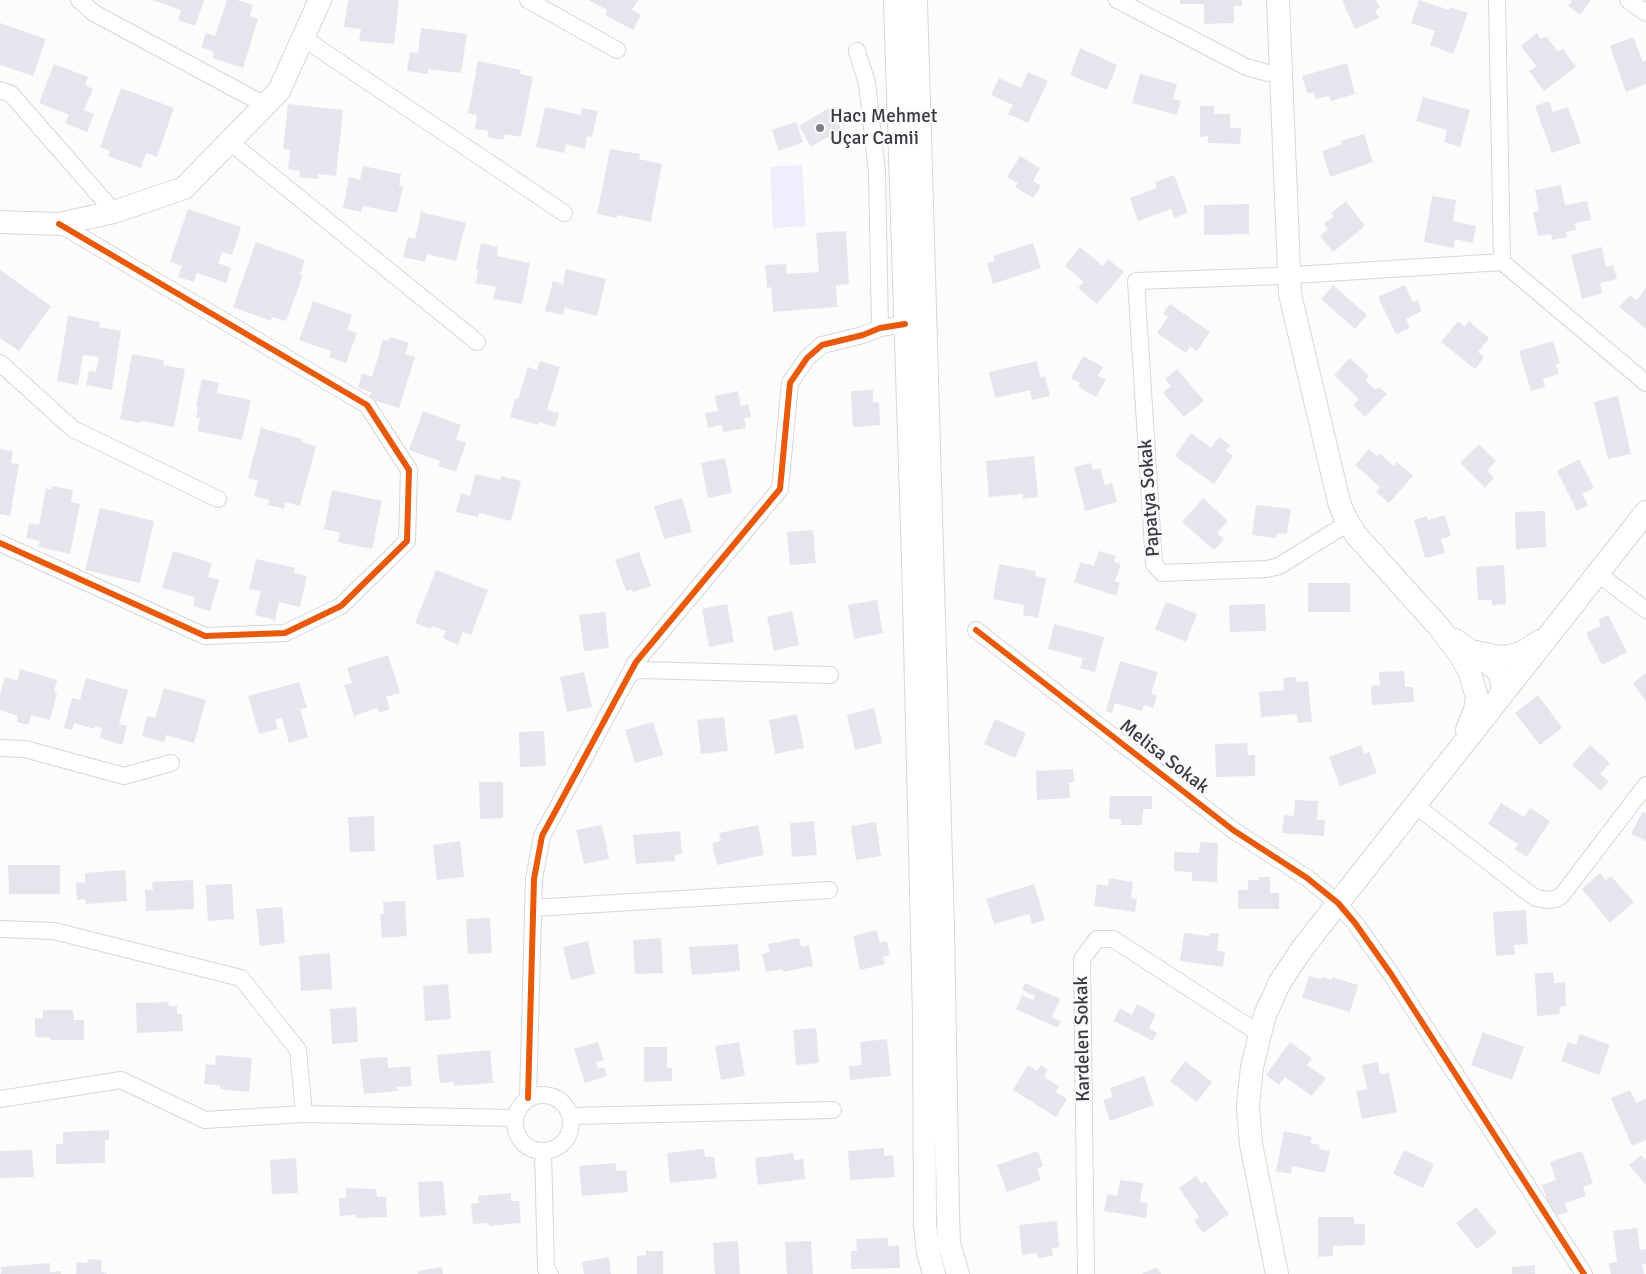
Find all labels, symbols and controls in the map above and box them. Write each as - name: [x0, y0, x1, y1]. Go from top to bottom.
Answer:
- place label: Hacı Mehmet Uçar Camii: [830, 106, 937, 150]
- marker: Hacı Mehmet Uçar Camii: [814, 122, 826, 134]
- street label: Papatya Sokak: [1135, 438, 1165, 558]
- street label: Melisa Sokak: [1115, 715, 1213, 799]
- street label: Kardelen Sokak: [1071, 976, 1095, 1102]

